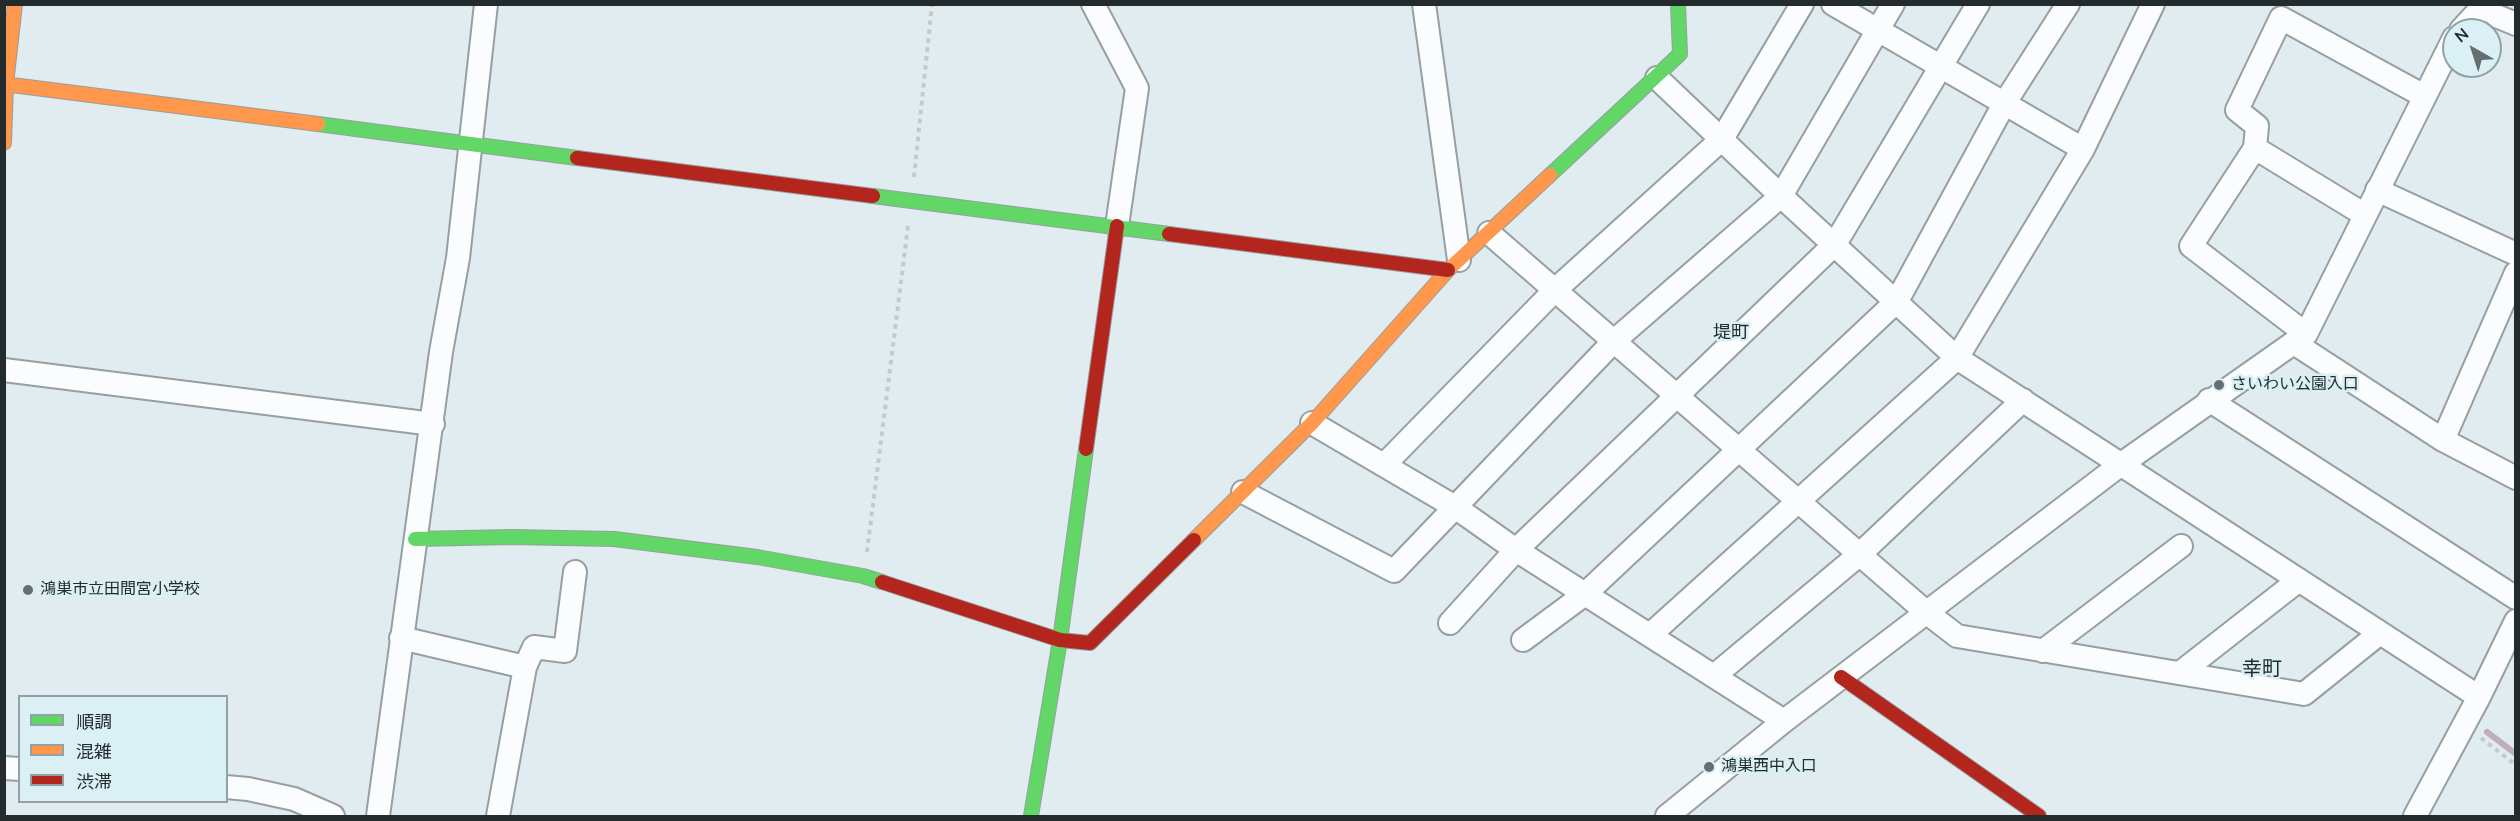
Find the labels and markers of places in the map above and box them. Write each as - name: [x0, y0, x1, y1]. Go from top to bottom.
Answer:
- place label: さいわい公園入口: [2231, 375, 2359, 395]
- marker: さいわい公園入口: [2212, 378, 2226, 392]
- place label: 鴻巣市立田間宮小学校: [40, 580, 200, 600]
- marker: 鴻巣市立田間宮小学校: [21, 583, 35, 597]
- place label: 鴻巣西中入口: [1721, 757, 1817, 777]
- marker: 鴻巣西中入口: [1702, 760, 1716, 774]

